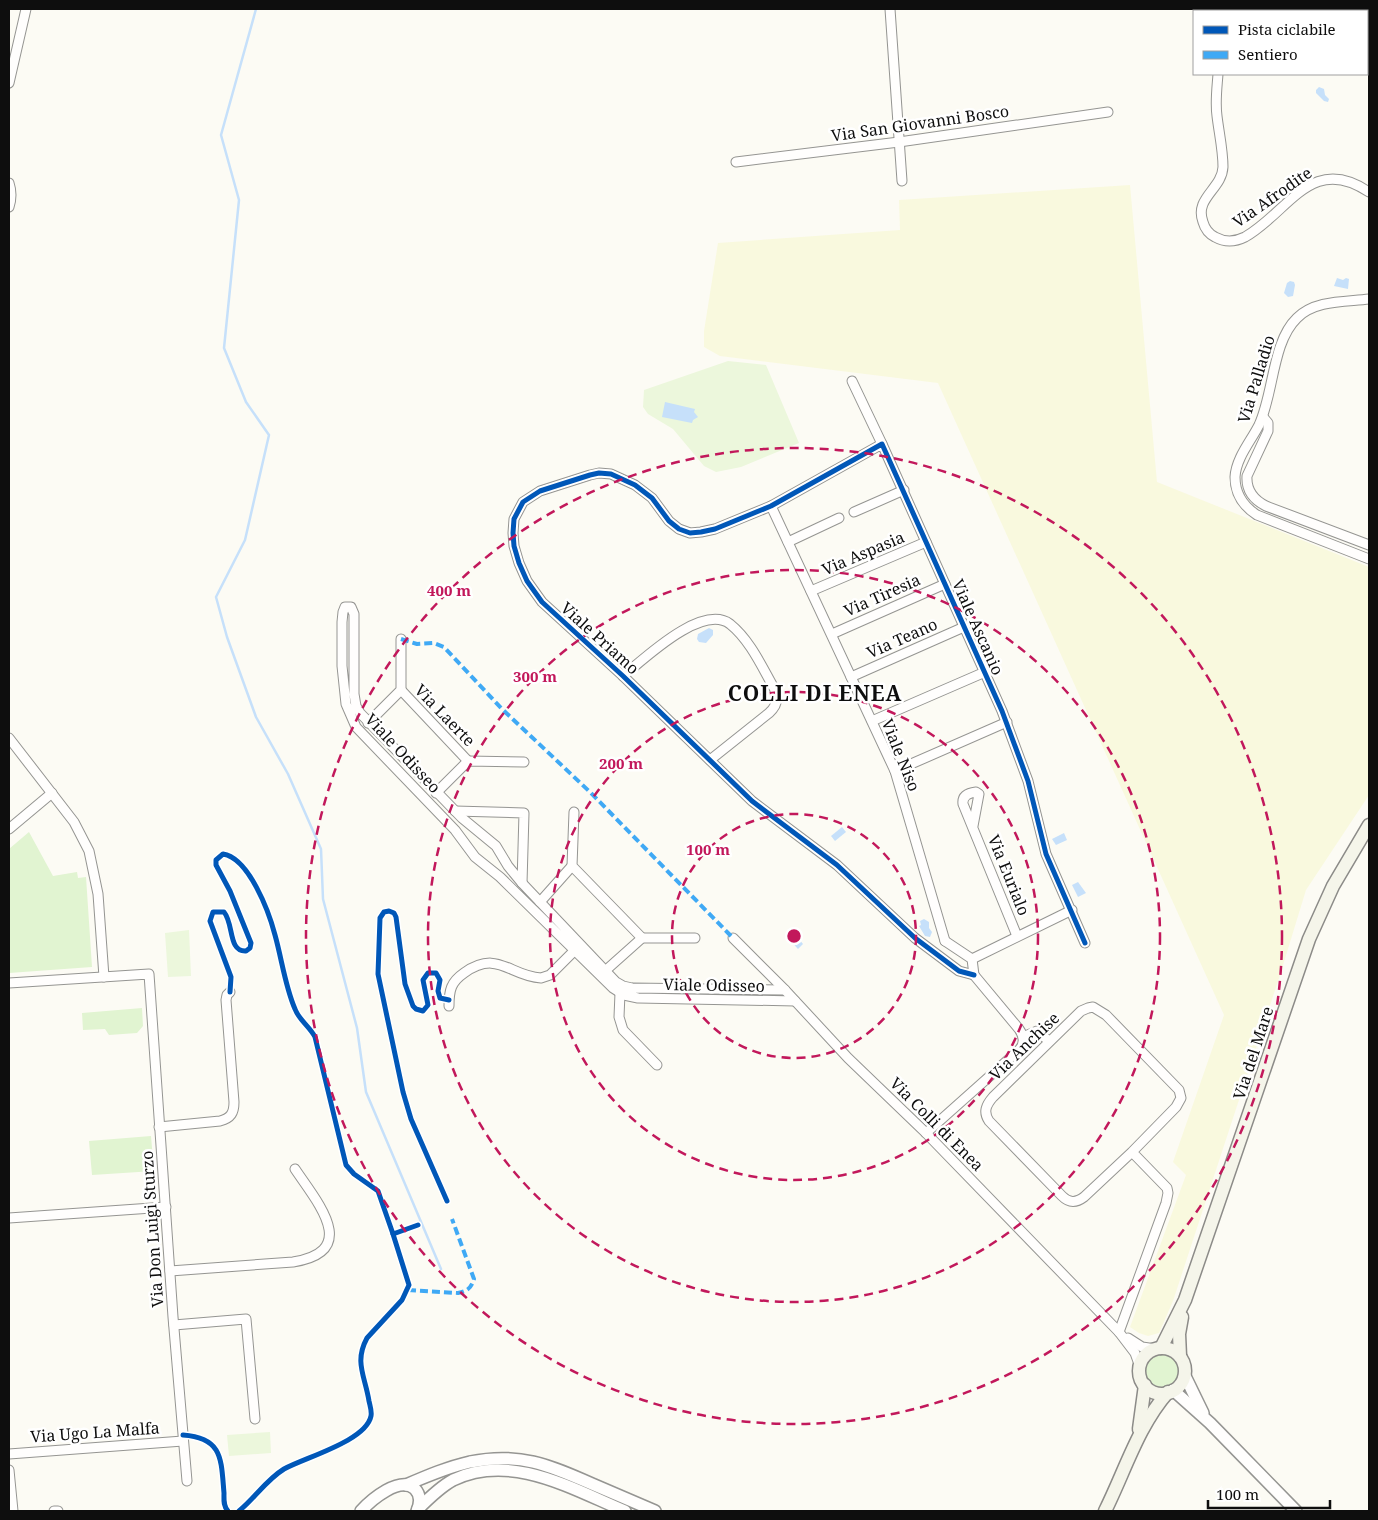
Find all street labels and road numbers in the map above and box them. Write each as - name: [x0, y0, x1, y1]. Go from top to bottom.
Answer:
- street label: Via San Giovanni Bosco: [830, 100, 1010, 146]
- street label: Via Afrodite: [1228, 162, 1316, 232]
- street label: Via Palladio: [1232, 332, 1280, 426]
- street label: Via Aspasia: [818, 526, 908, 580]
- street label: Via Tiresia: [840, 568, 924, 622]
- street label: Viale Ascanio: [947, 576, 1009, 678]
- street label: Viale Priamo: [556, 597, 644, 679]
- street label: Via Teano: [863, 613, 941, 663]
- street label: Via Laerte: [410, 679, 480, 751]
- street label: Viale Odisseo: [360, 708, 446, 798]
- street label: Viale Niso: [876, 715, 926, 795]
- street label: Via Eurialo: [983, 831, 1035, 919]
- street label: Viale Odisseo: [663, 973, 765, 997]
- street label: Via del Mare: [1228, 1004, 1278, 1102]
- street label: Via Anchise: [984, 1007, 1064, 1085]
- street label: Via Colli di Enea: [885, 1072, 989, 1176]
- street label: Via Don Luigi Sturzo: [136, 1150, 168, 1308]
- street label: Via Ugo La Malfa: [30, 1417, 160, 1447]

